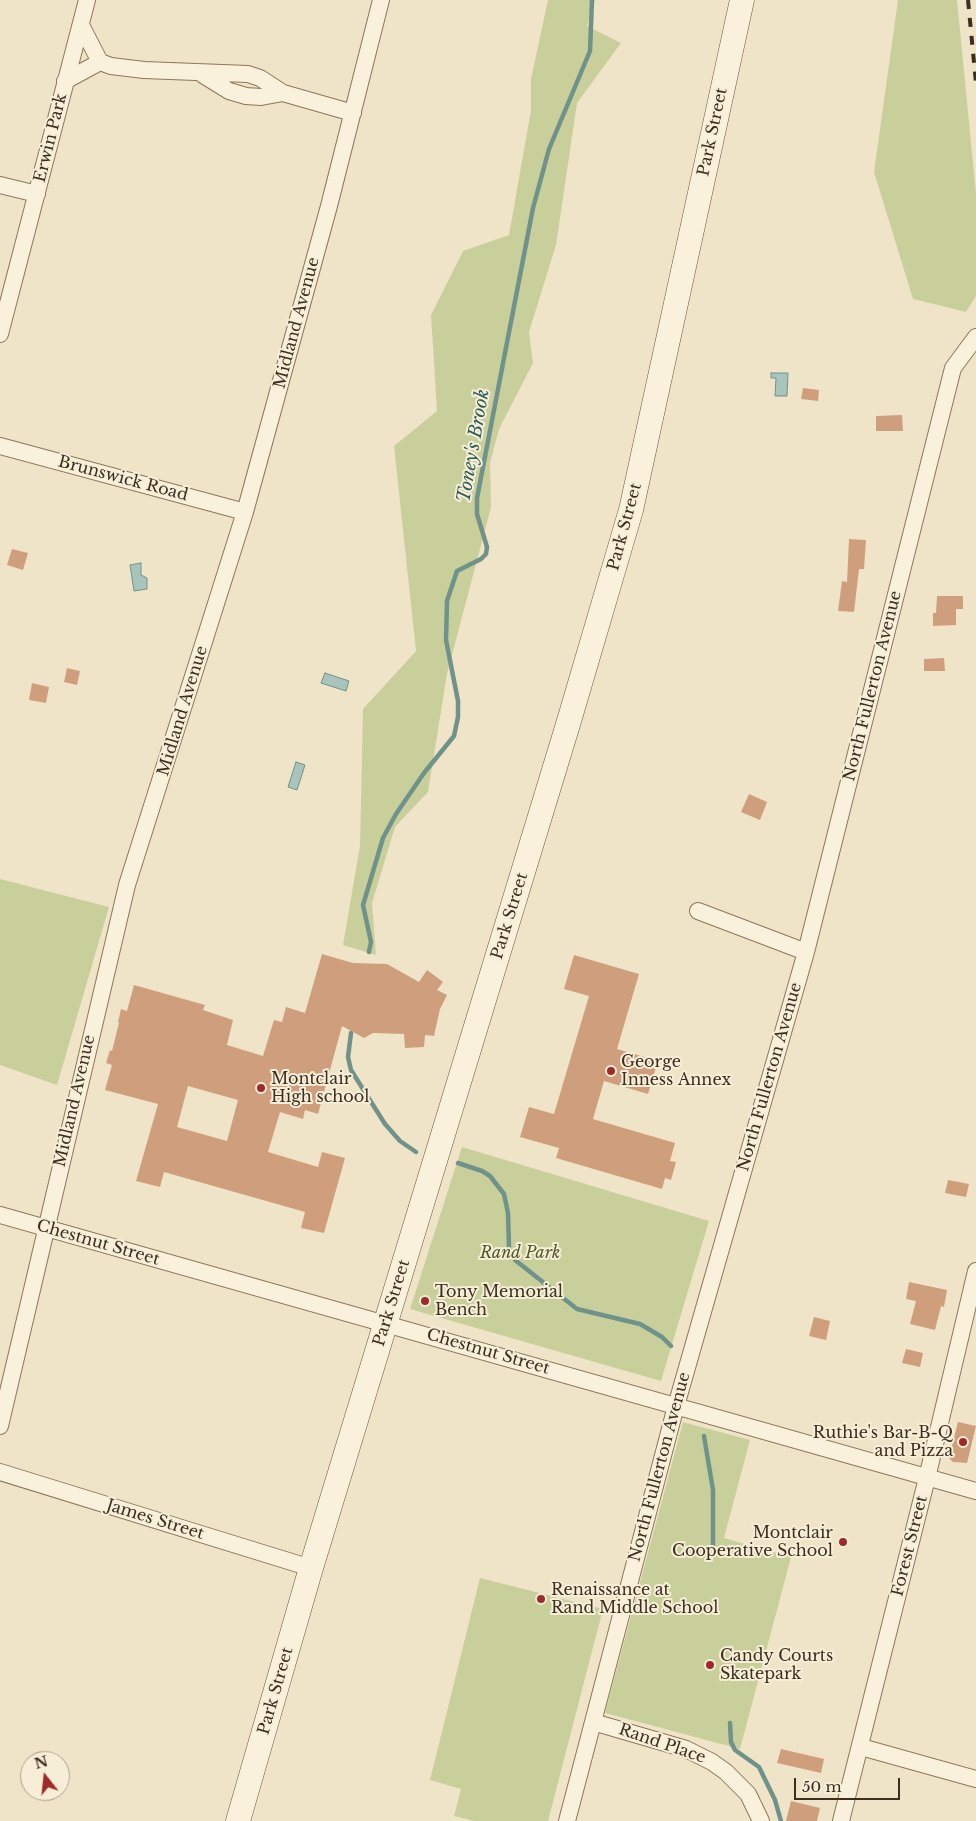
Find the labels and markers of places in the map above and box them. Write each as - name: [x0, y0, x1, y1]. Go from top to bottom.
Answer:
- place label: George Inness Annex: [621, 1052, 731, 1090]
- marker: George Inness Annex: [605, 1065, 617, 1077]
- place label: Montclair High school: [271, 1069, 369, 1107]
- marker: Montclair High school: [255, 1082, 267, 1094]
- place label: Tony Memorial Bench: [435, 1282, 563, 1320]
- marker: Tony Memorial Bench: [419, 1295, 431, 1307]
- place label: Ruthie's Bar-B-Q and Pizza: [813, 1423, 953, 1461]
- marker: Ruthie's Bar-B-Q and Pizza: [957, 1436, 969, 1448]
- place label: Montclair Cooperative School: [672, 1523, 833, 1561]
- marker: Montclair Cooperative School: [837, 1536, 849, 1548]
- place label: Renaissance at Rand Middle School: [551, 1580, 718, 1618]
- marker: Renaissance at Rand Middle School: [535, 1593, 547, 1605]
- place label: Candy Courts Skatepark: [720, 1646, 833, 1684]
- marker: Candy Courts Skatepark: [704, 1659, 716, 1671]

